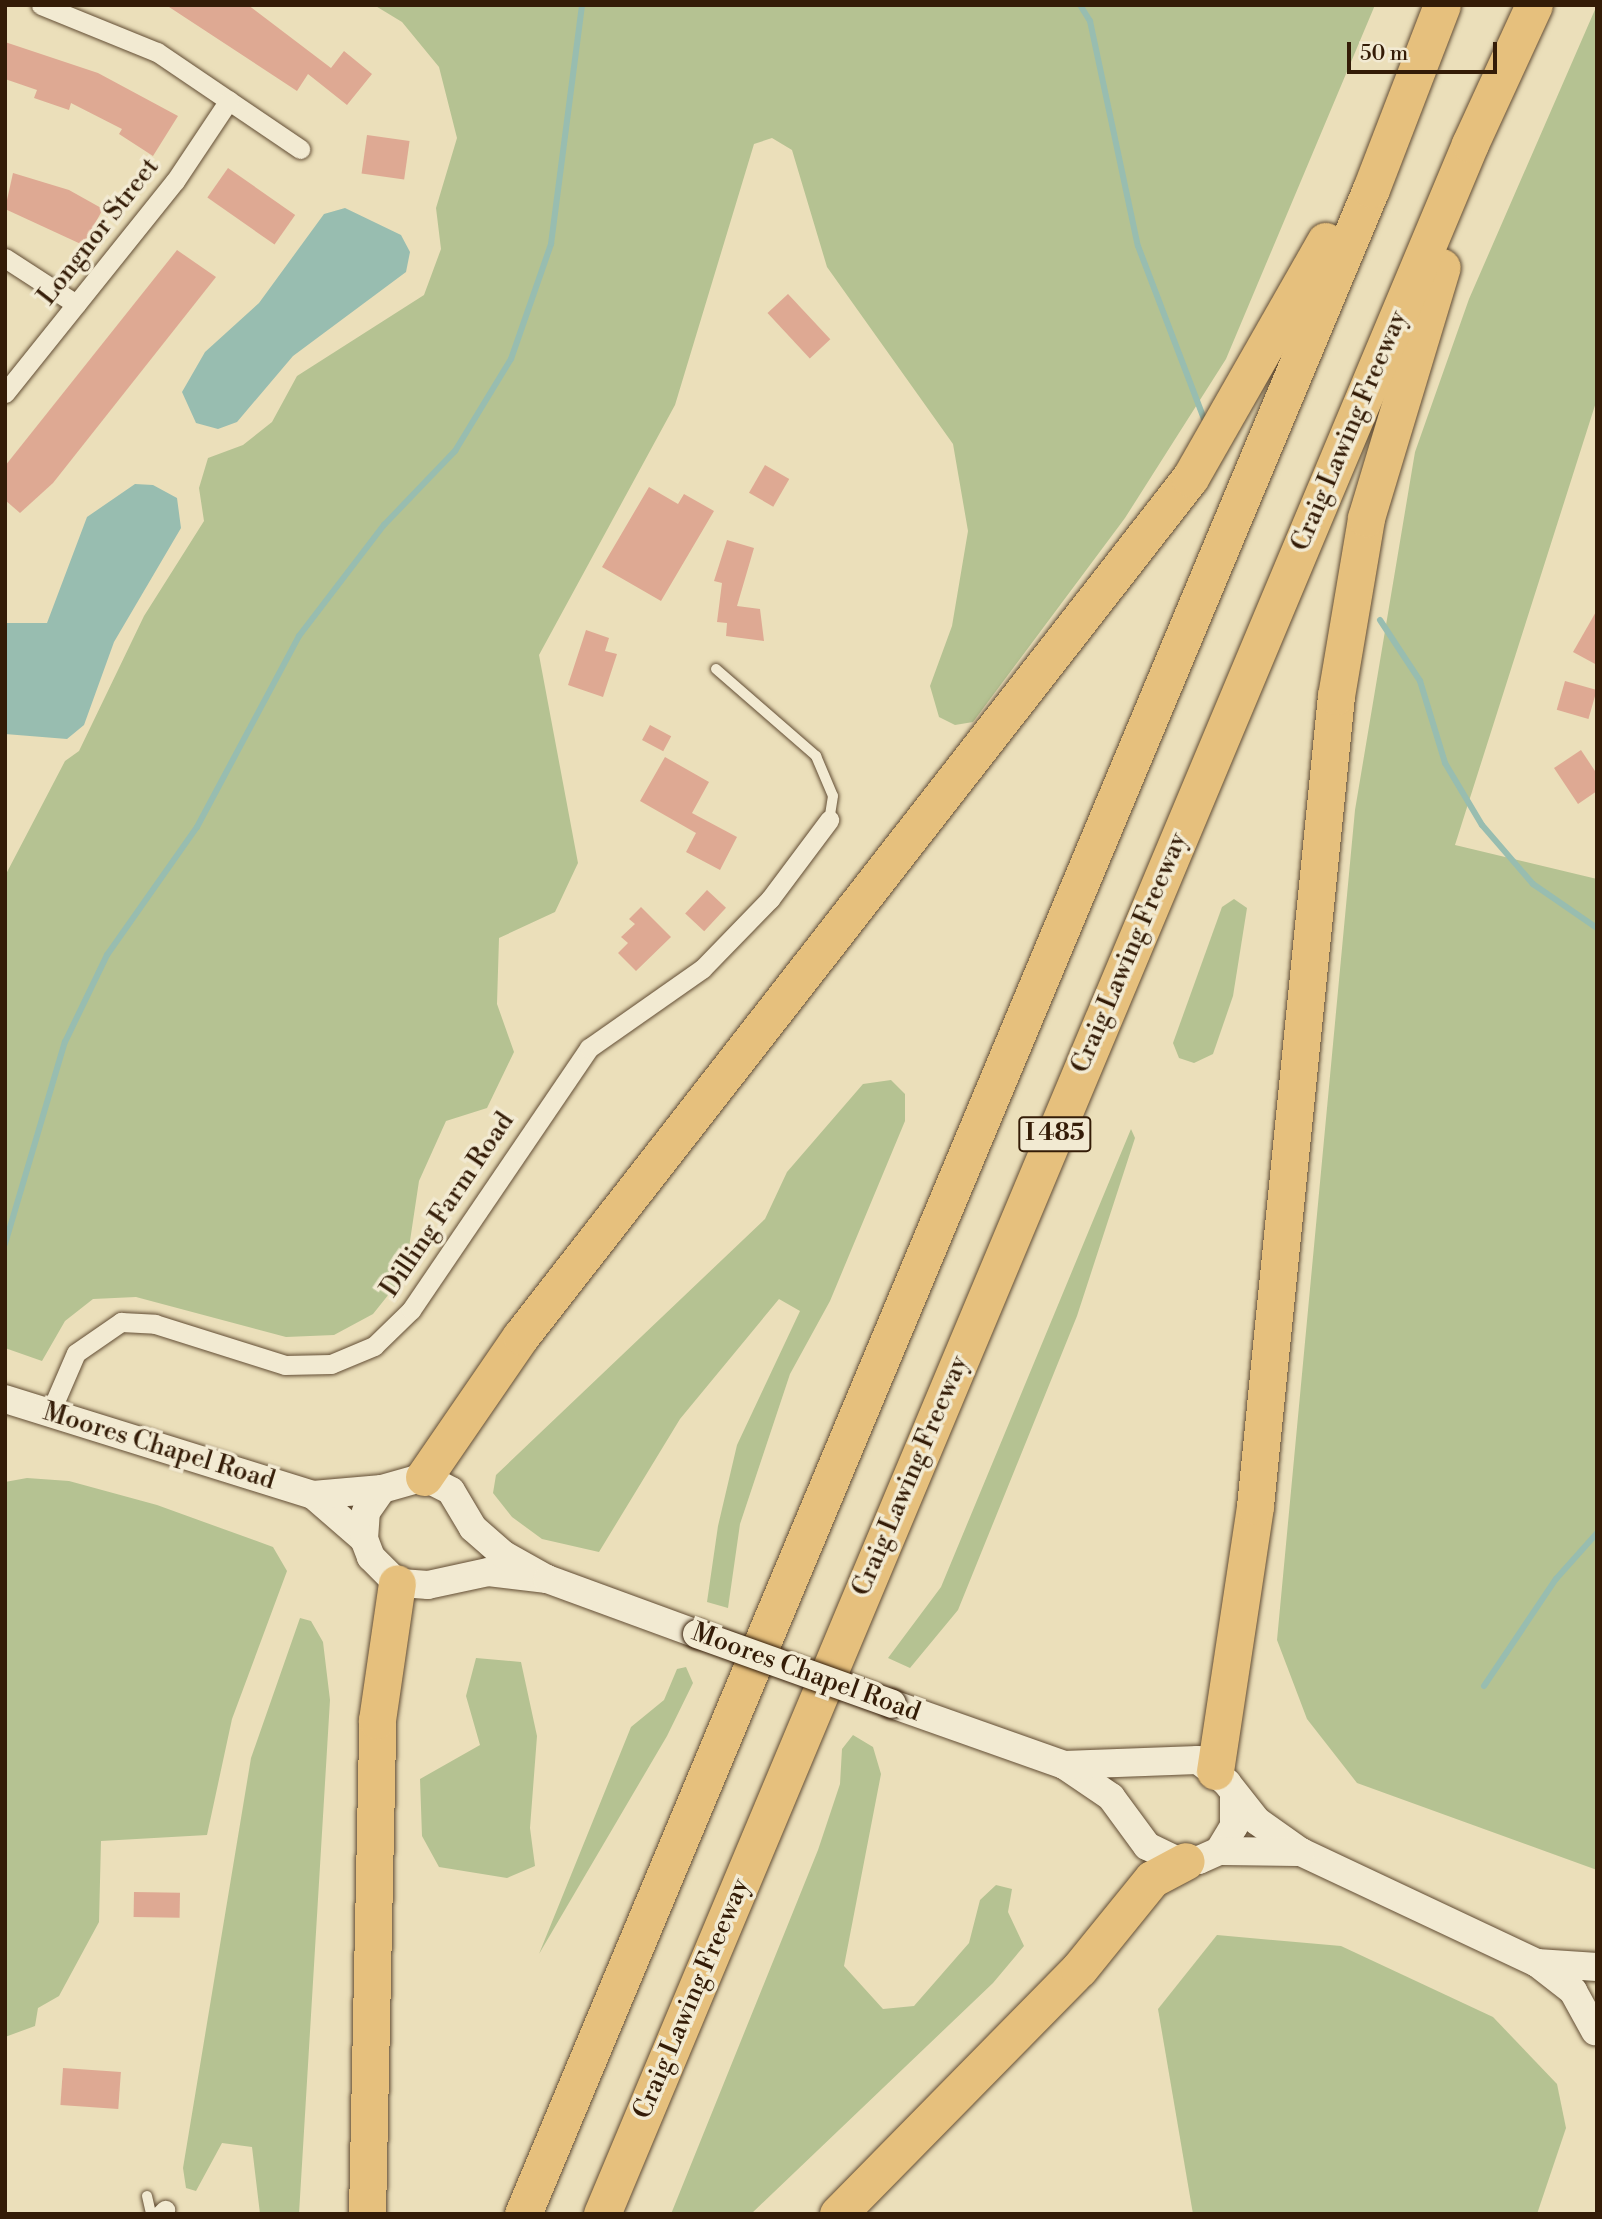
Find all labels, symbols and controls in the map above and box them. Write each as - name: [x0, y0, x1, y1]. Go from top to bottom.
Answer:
- scale bar: [1350, 28, 1500, 72]
- text: 50 m: [1360, 41, 1408, 67]
- street label: Longnor Street: [32, 152, 166, 312]
- street label: Craig Lawing Freeway: [1285, 306, 1415, 556]
- street label: Craig Lawing Freeway: [1065, 828, 1195, 1078]
- street label: Dilling Farm Road: [375, 1107, 521, 1303]
- road number: I 485: [1018, 1114, 1092, 1154]
- street label: Craig Lawing Freeway: [846, 1351, 976, 1601]
- street label: Moores Chapel Road: [39, 1397, 279, 1497]
- street label: Moores Chapel Road: [687, 1617, 925, 1729]
- street label: Craig Lawing Freeway: [627, 1874, 757, 2124]

